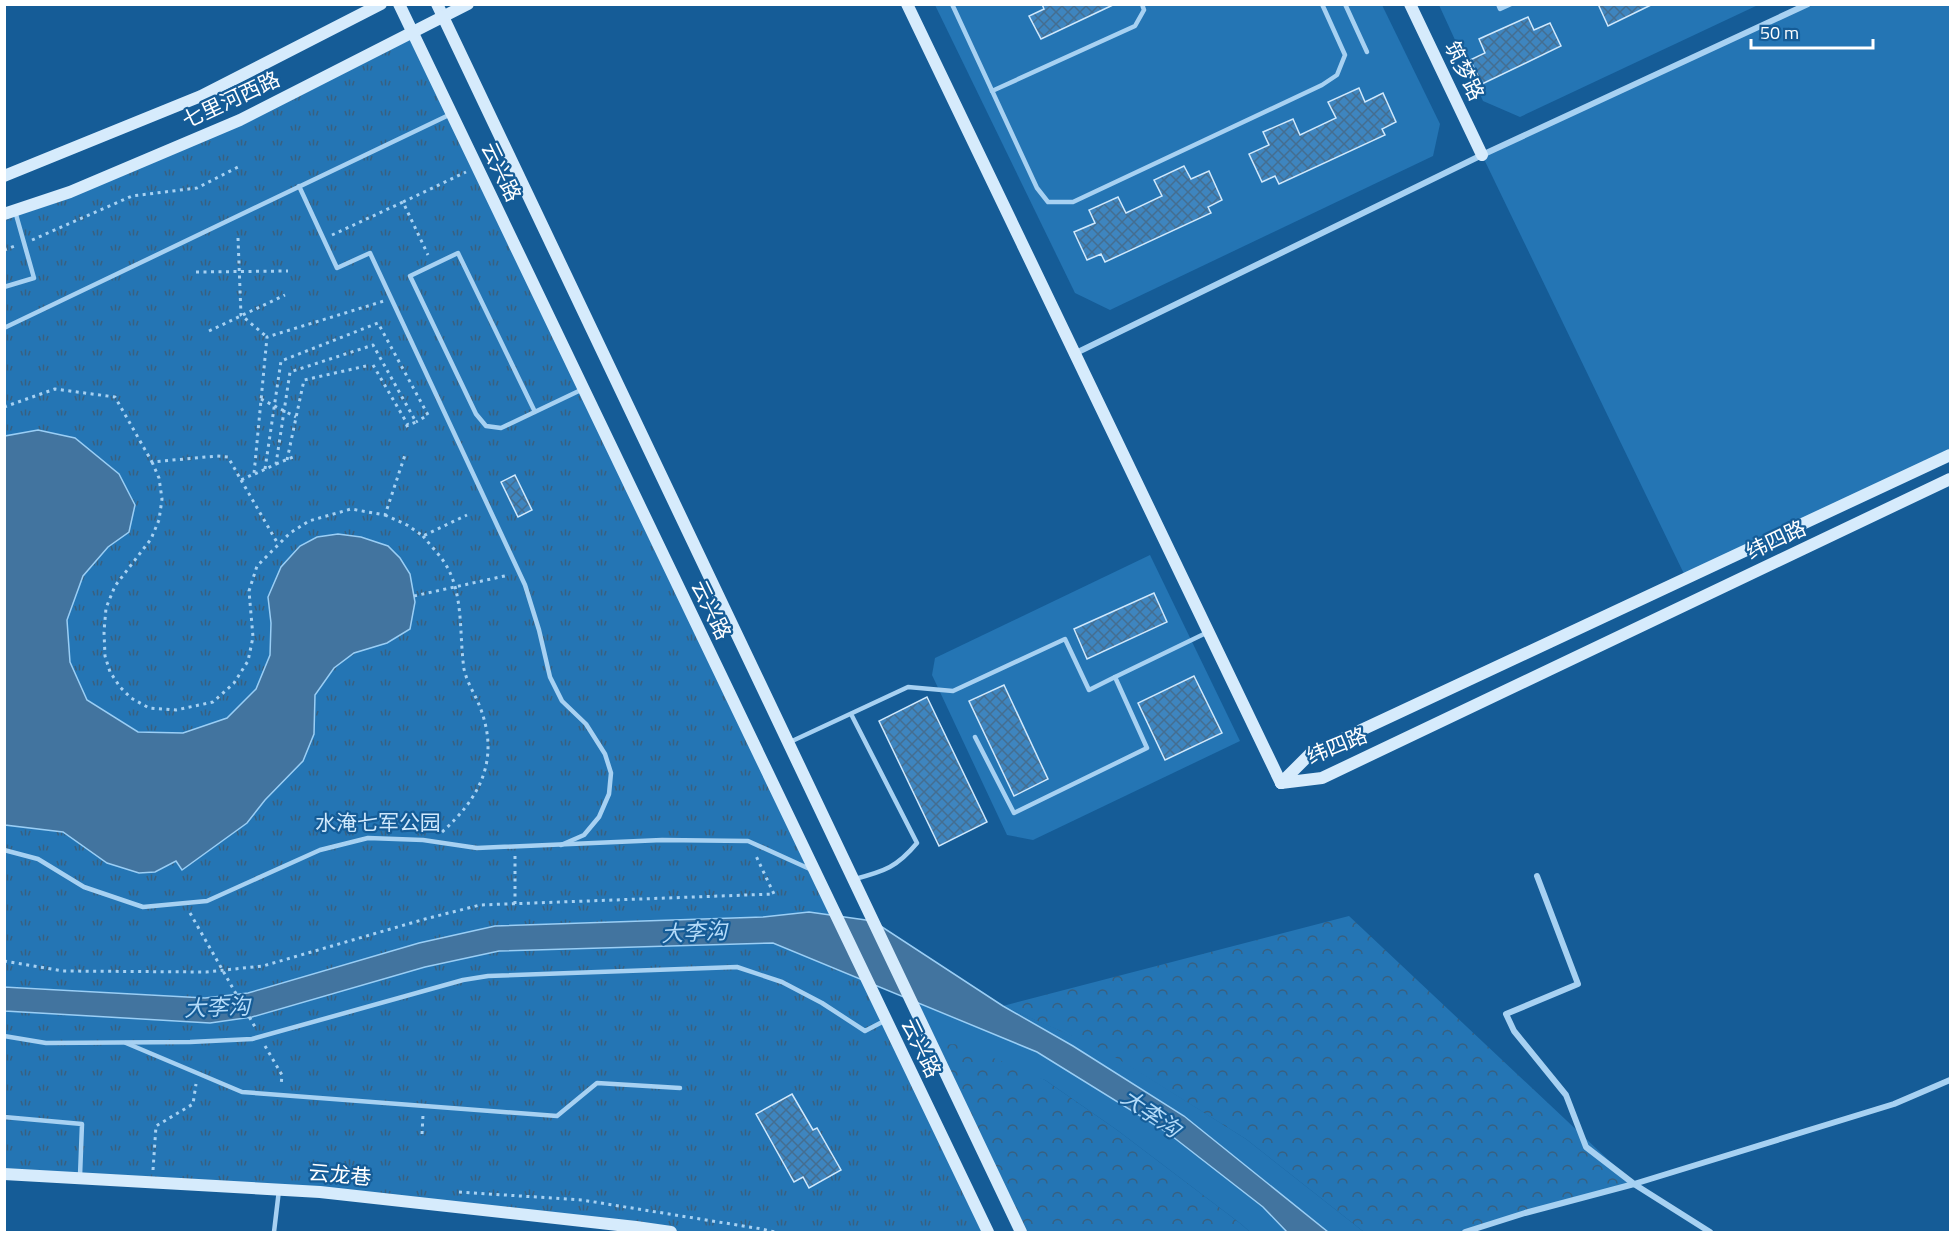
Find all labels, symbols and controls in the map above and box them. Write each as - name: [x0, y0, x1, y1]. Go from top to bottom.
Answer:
- scale bar: [1751, 12, 1872, 50]
- text: 50 m: [1760, 19, 1799, 46]
- street label: 筑梦路: [1437, 35, 1493, 106]
- street label: 七里河西路: [176, 62, 285, 136]
- street label: 云兴路: [474, 136, 530, 207]
- street label: 纬四路: [1740, 511, 1811, 567]
- street label: 云兴路: [684, 574, 740, 645]
- street label: 纬四路: [1301, 718, 1372, 772]
- park label: 水淹七军公园: [315, 806, 441, 838]
- water label: 大李沟: [660, 913, 730, 951]
- water label: 大李沟: [183, 989, 253, 1025]
- street label: 云兴路: [894, 1012, 950, 1083]
- water label: 大李沟: [1114, 1080, 1189, 1147]
- street label: 云龙巷: [307, 1155, 373, 1193]

